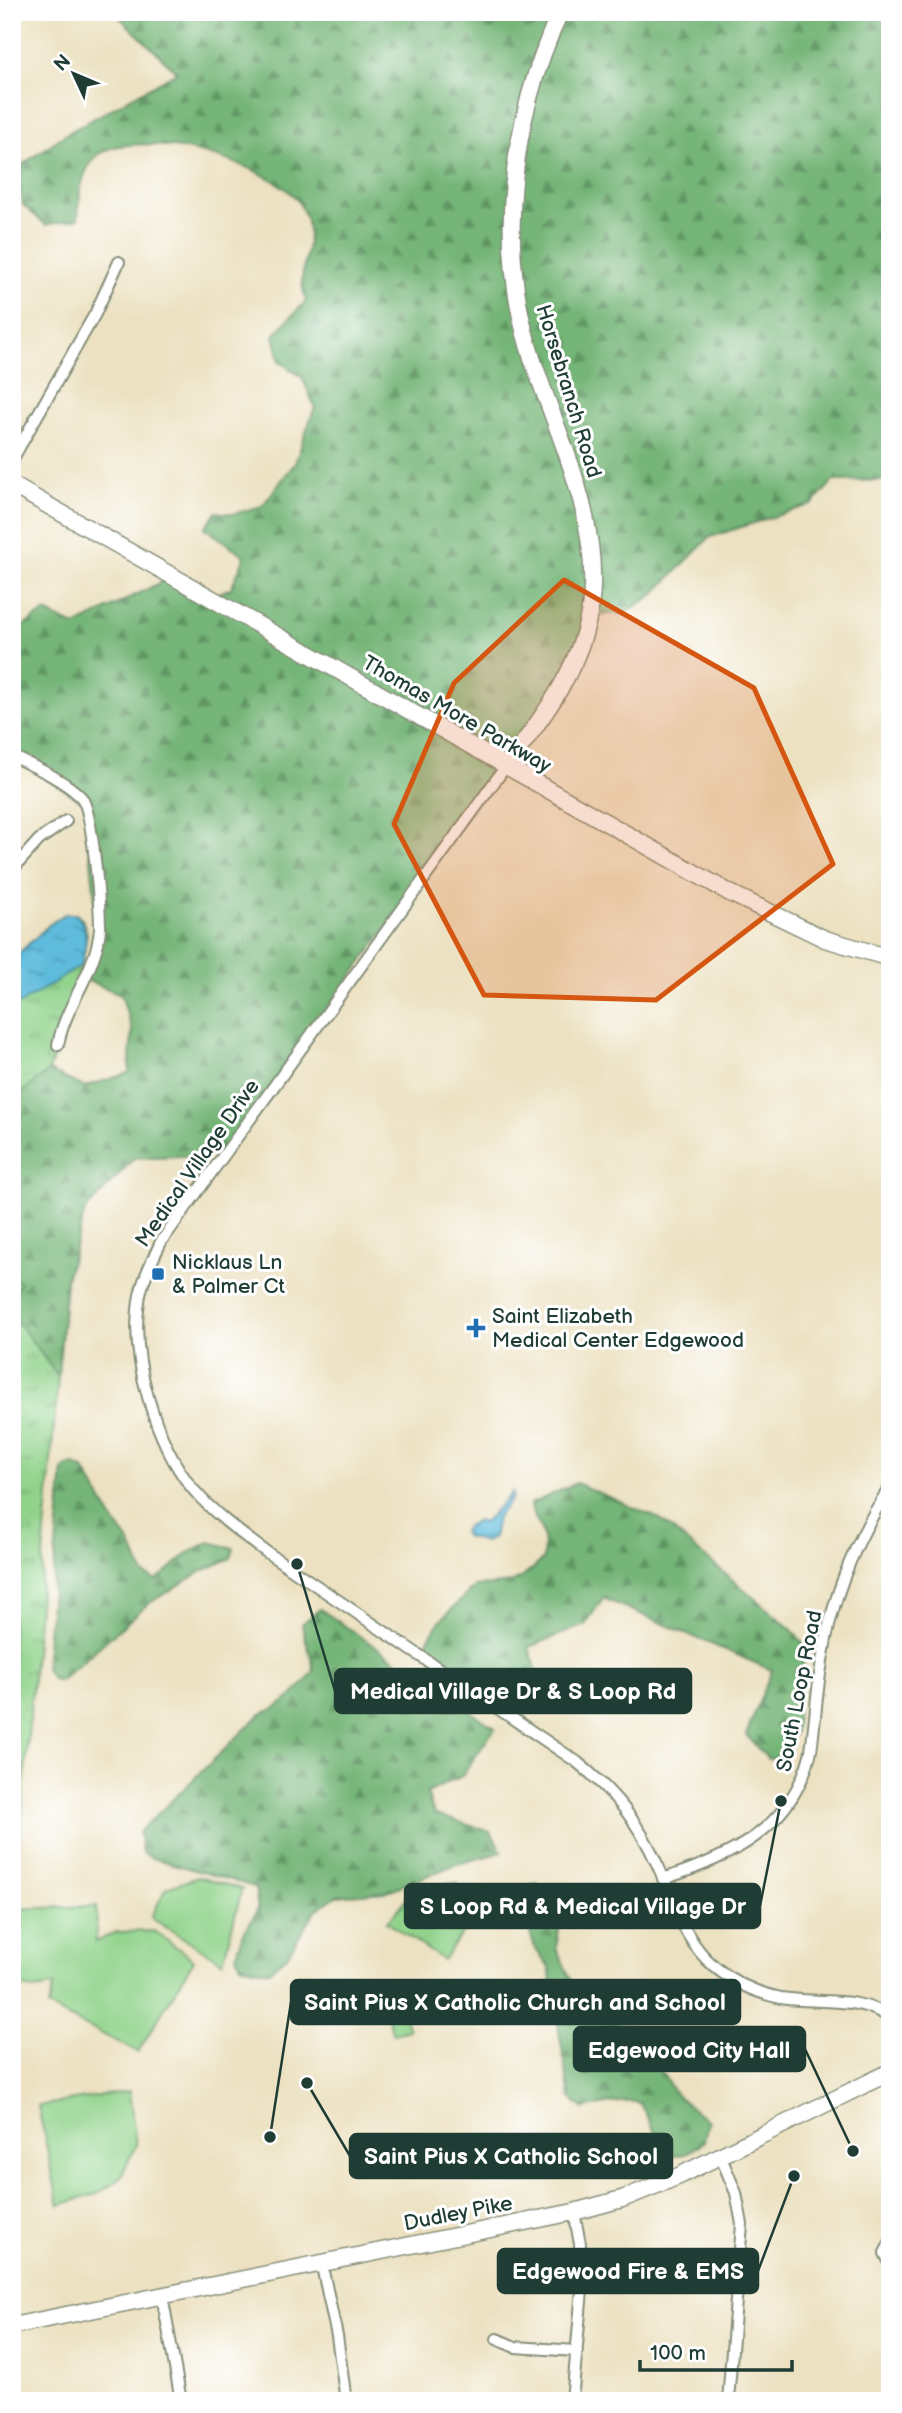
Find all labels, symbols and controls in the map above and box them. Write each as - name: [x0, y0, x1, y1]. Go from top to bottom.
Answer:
- north arrow: [38, 38, 108, 108]
- text: N: [50, 50, 76, 76]
- street label: Horsebranch Road: [530, 302, 607, 481]
- street label: Thomas More Parkway: [358, 650, 556, 779]
- street label: Medical Village Drive: [130, 1075, 265, 1252]
- place label: Nicklaus Ln & Palmer Ct: [172, 1250, 286, 1299]
- marker: Nicklaus Ln & Palmer Ct: [150, 1266, 166, 1282]
- place label: Saint Elizabeth Medical Center Edgewood: [492, 1304, 744, 1353]
- marker: Saint Elizabeth Medical Center Edgewood: [466, 1318, 486, 1338]
- street label: South Loop Road: [772, 1608, 827, 1774]
- callout: Medical Village Dr & S Loop Rd: [335, 1669, 691, 1713]
- text: Medical Village Dr & S Loop Rd: [350, 1678, 676, 1706]
- callout: S Loop Rd & Medical Village Dr: [405, 1884, 760, 1928]
- text: S Loop Rd & Medical Village Dr: [420, 1893, 747, 1921]
- callout: Saint Pius X Catholic Church and School: [291, 1980, 740, 2024]
- text: Saint Pius X Catholic Church and School: [304, 1989, 726, 2017]
- callout: Edgewood City Hall: [574, 2027, 805, 2071]
- text: Edgewood City Hall: [588, 2037, 790, 2065]
- callout: Saint Pius X Catholic School: [350, 2134, 672, 2178]
- text: Saint Pius X Catholic School: [364, 2143, 658, 2171]
- street label: Dudley Pike: [402, 2191, 515, 2236]
- callout: Edgewood Fire & EMS: [498, 2249, 758, 2293]
- text: Edgewood Fire & EMS: [512, 2258, 744, 2286]
- scale bar: [640, 2329, 792, 2373]
- text: 100 m: [650, 2341, 706, 2366]

